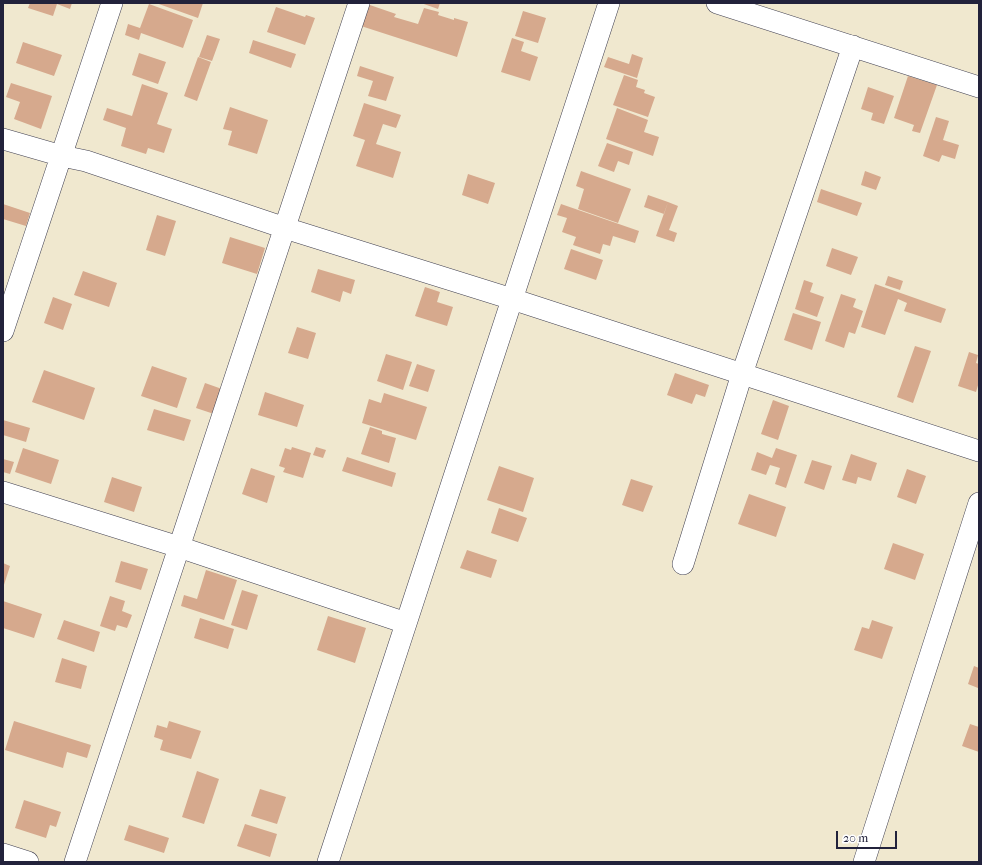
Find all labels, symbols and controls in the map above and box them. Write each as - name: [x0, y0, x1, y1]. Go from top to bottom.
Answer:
- scale bar: [838, 823, 899, 849]
- text: 20 m: [843, 831, 868, 845]

